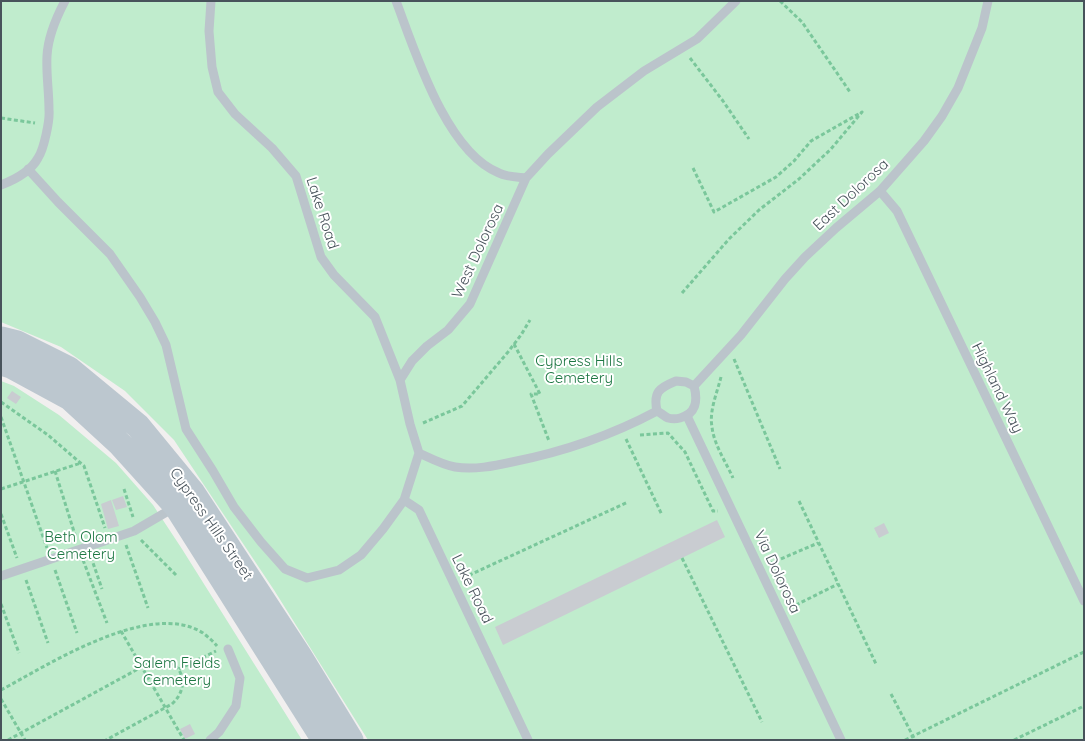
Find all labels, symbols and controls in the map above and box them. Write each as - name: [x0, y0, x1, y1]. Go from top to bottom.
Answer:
- street label: East Dolorosa: [809, 155, 893, 235]
- street label: Lake Road: [302, 175, 342, 251]
- street label: West Dolorosa: [448, 201, 508, 301]
- street label: Highland Way: [967, 340, 1027, 436]
- park label: Cypress Hills Cemetery: [535, 352, 623, 387]
- street label: Cypress Hills Street: [166, 465, 256, 583]
- park label: Beth Olom Cemetery: [44, 528, 118, 563]
- street label: Via Dolorosa: [750, 528, 804, 616]
- street label: Lake Road: [448, 552, 496, 626]
- park label: Salem Fields Cemetery: [134, 654, 220, 689]

